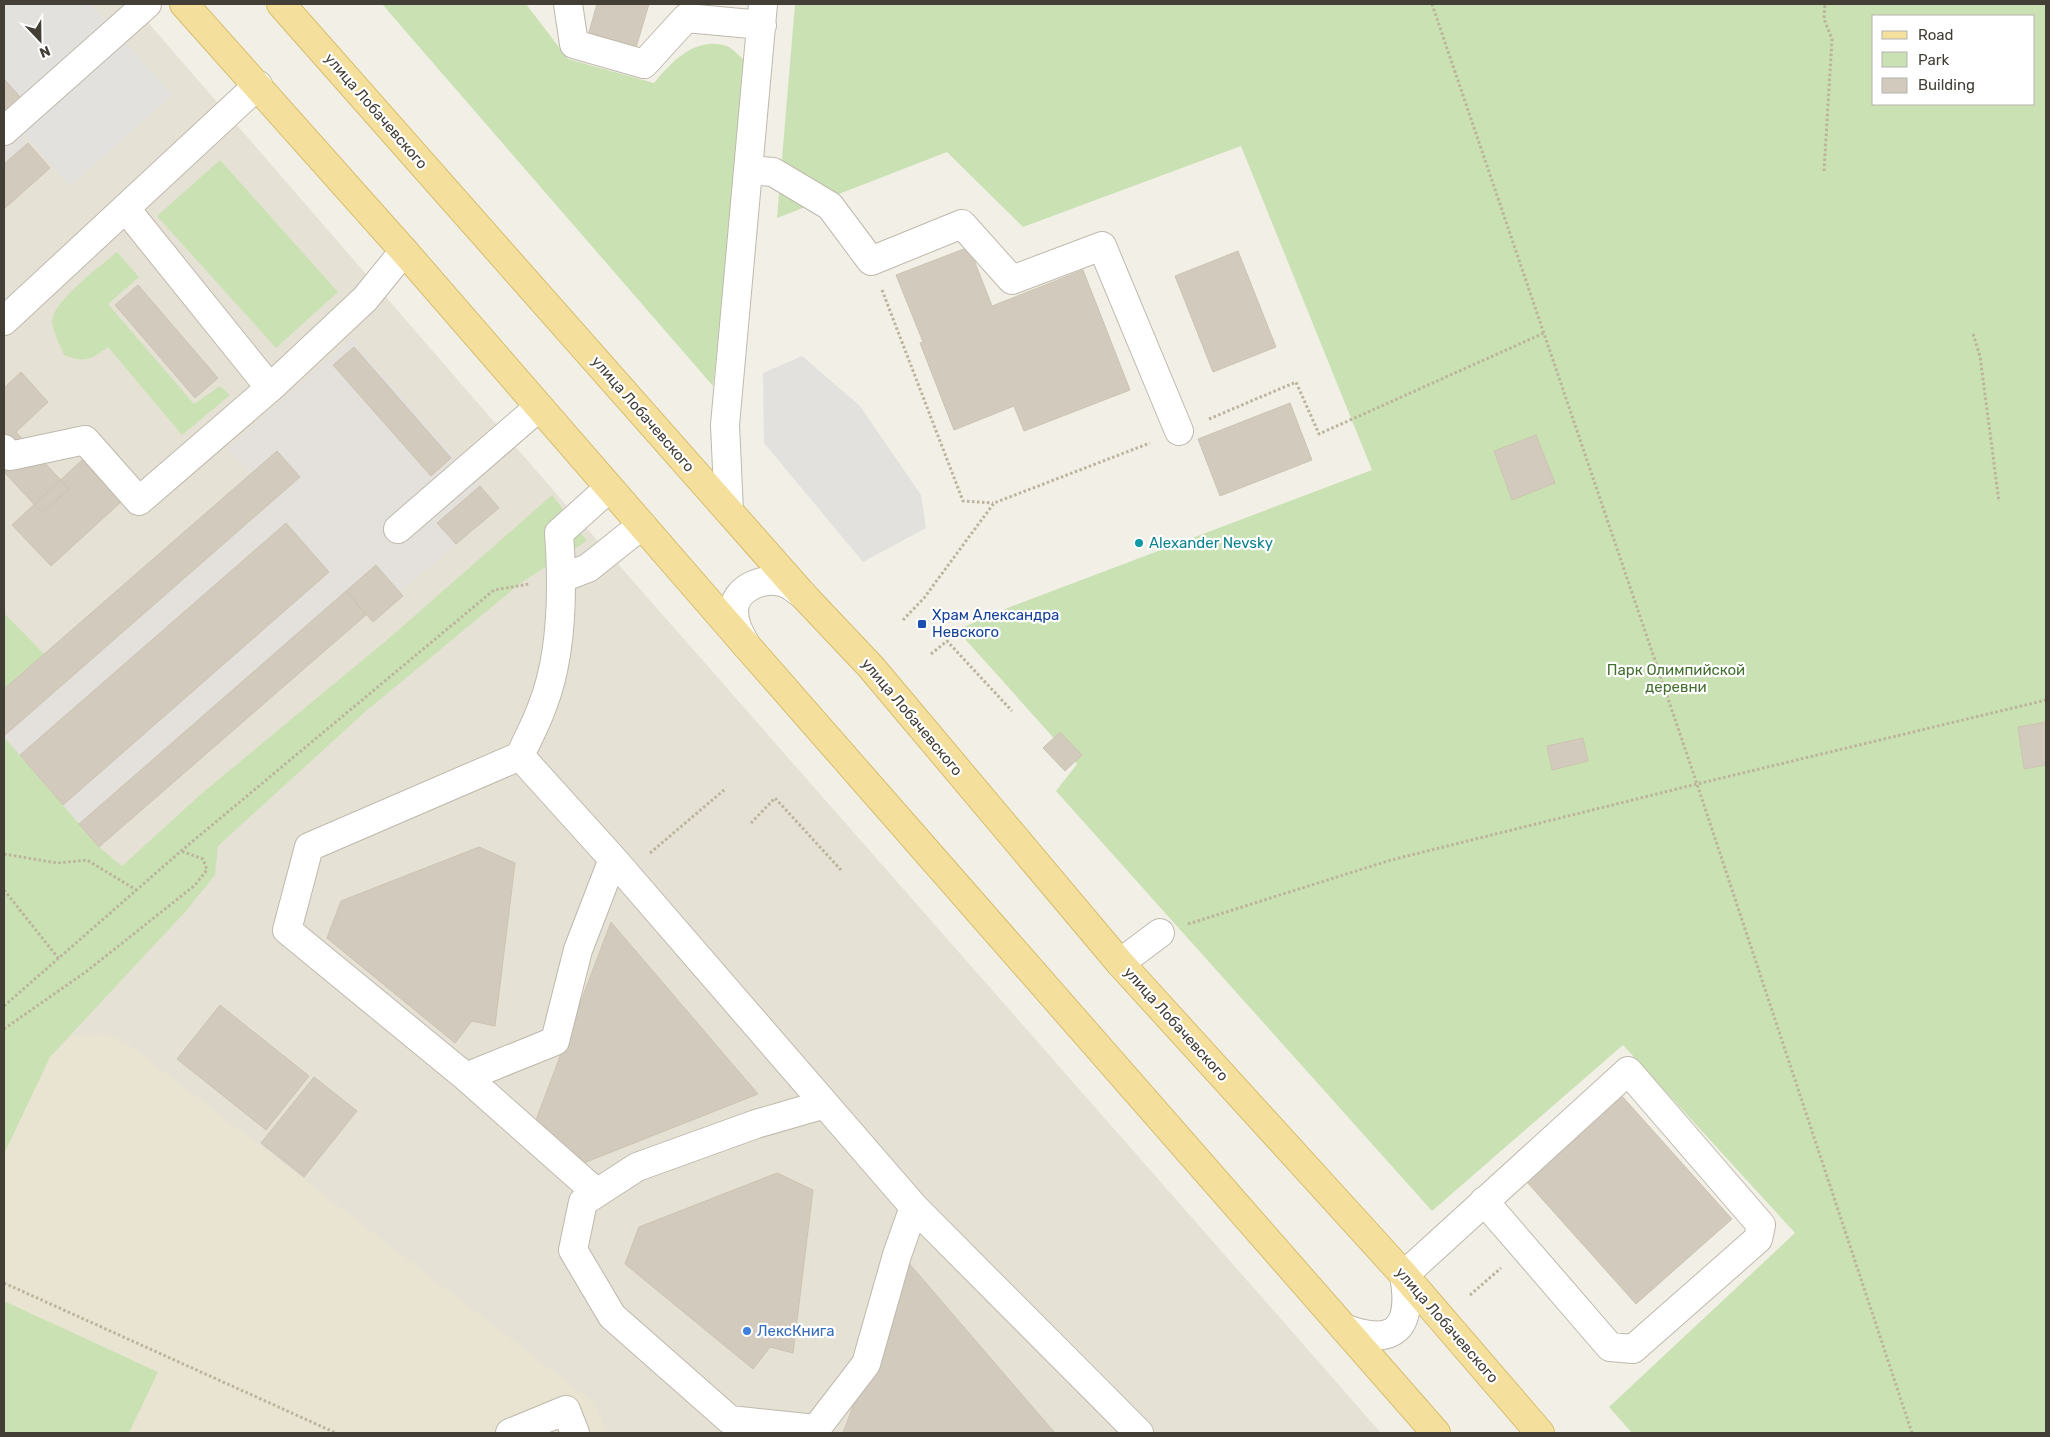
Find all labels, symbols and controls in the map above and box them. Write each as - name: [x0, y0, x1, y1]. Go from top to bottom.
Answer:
- north arrow: [15, 15, 65, 65]
- legend: [1872, 15, 2035, 105]
- text: Road: [1918, 26, 1954, 44]
- text: N: [37, 42, 53, 61]
- street label: улица Лобачевского: [321, 49, 431, 173]
- text: Park: [1918, 51, 1949, 69]
- text: Building: [1918, 76, 1975, 94]
- street label: улица Лобачевского: [588, 352, 698, 476]
- place label: Alexander Nevsky: [1149, 534, 1273, 552]
- marker: Alexander Nevsky: [1133, 537, 1145, 549]
- place label: Храм Александра Невского: [932, 606, 1059, 641]
- marker: Храм Александра Невского: [916, 618, 928, 630]
- street label: улица Лобачевского: [858, 655, 966, 779]
- park label: Парк Олимпийской деревни: [1607, 661, 1745, 696]
- street label: улица Лобачевского: [1120, 963, 1232, 1085]
- street label: улица Лобачевского: [1392, 1263, 1502, 1387]
- place label: ЛексКнига: [757, 1322, 835, 1340]
- marker: ЛексКнига: [741, 1325, 753, 1337]

